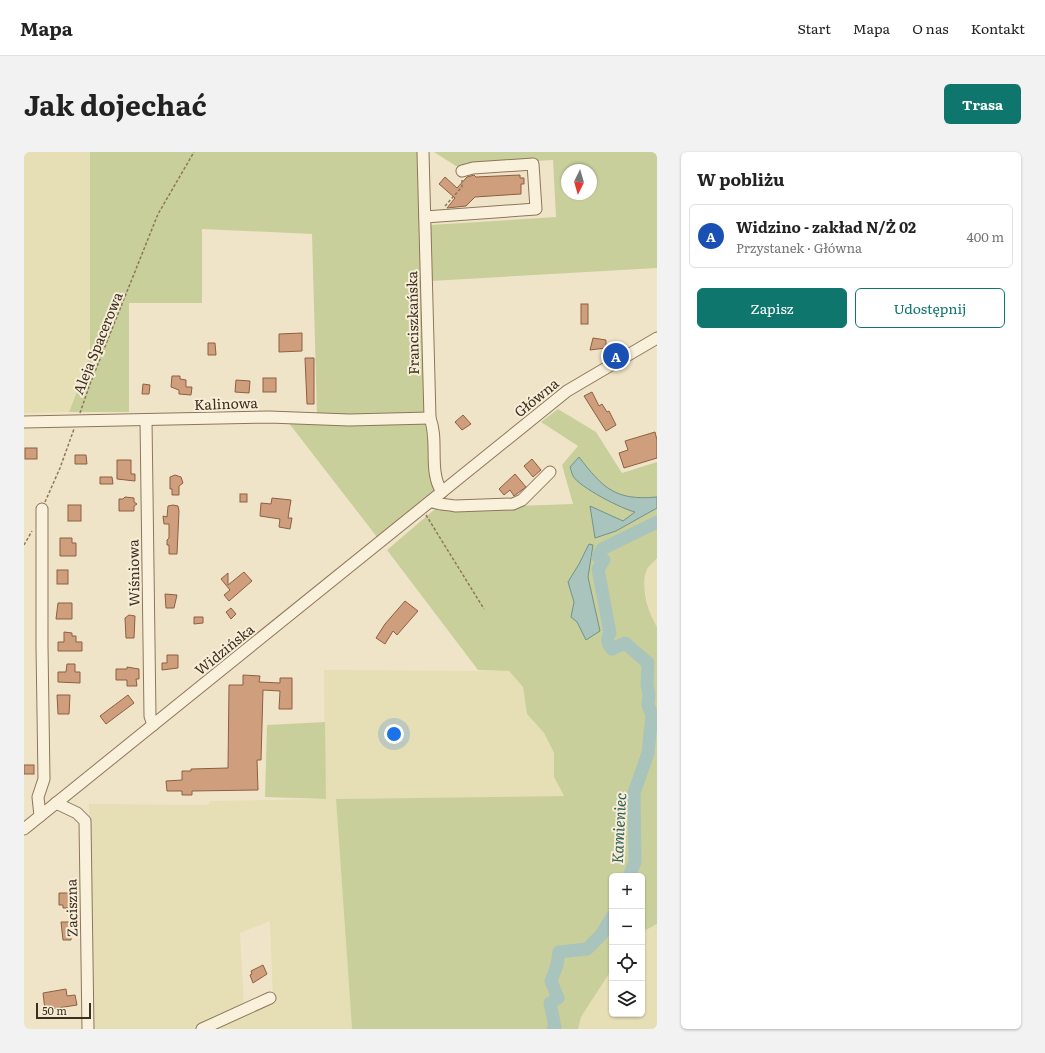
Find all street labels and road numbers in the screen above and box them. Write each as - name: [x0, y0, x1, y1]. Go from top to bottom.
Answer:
- street label: Franciszkańska: [401, 271, 423, 375]
- street label: Aleja Spacerowa: [67, 288, 127, 397]
- street label: Główna: [510, 373, 563, 421]
- street label: Kalinowa: [194, 392, 259, 414]
- street label: Wiśniowa: [122, 539, 144, 607]
- street label: Widzińska: [190, 619, 258, 679]
- street label: Zaciszna: [60, 878, 82, 937]

